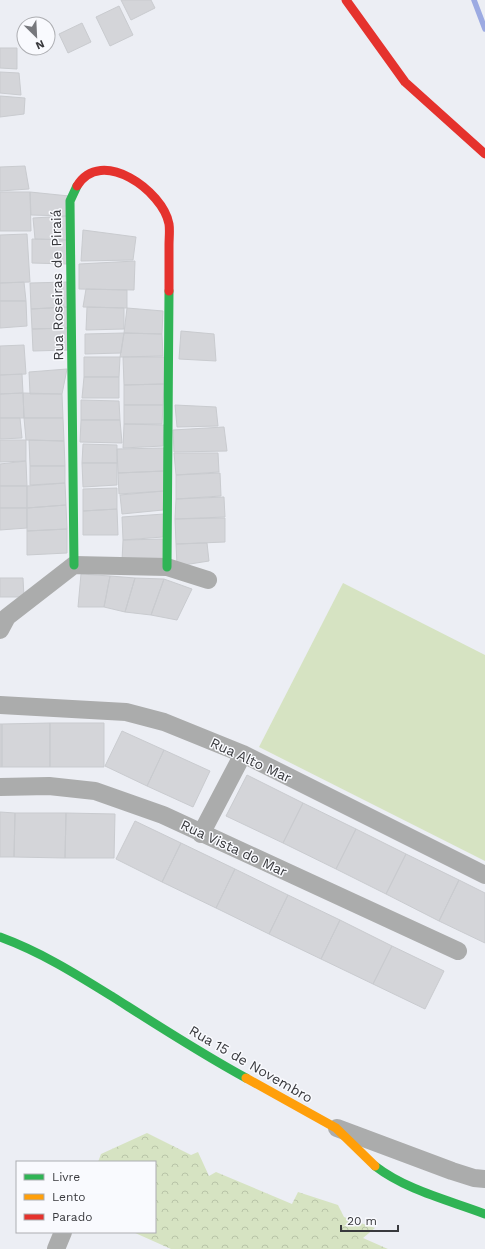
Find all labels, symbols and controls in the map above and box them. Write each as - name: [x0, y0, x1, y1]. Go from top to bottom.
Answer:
- north arrow: [16, 16, 56, 56]
- text: N: [33, 37, 46, 52]
- street label: Rua Roseiras de Piraiá: [48, 209, 66, 361]
- street label: Rua Alto Mar: [208, 734, 294, 786]
- street label: Rua Vista do Mar: [178, 816, 290, 880]
- street label: Rua 15 de Novembro: [186, 1022, 316, 1106]
- legend: [16, 1161, 156, 1233]
- text: Livre: [52, 1170, 80, 1184]
- text: Lento: [52, 1190, 86, 1204]
- scale bar: [341, 1207, 398, 1233]
- text: Parado: [52, 1210, 92, 1224]
- text: 20 m: [347, 1214, 377, 1228]

